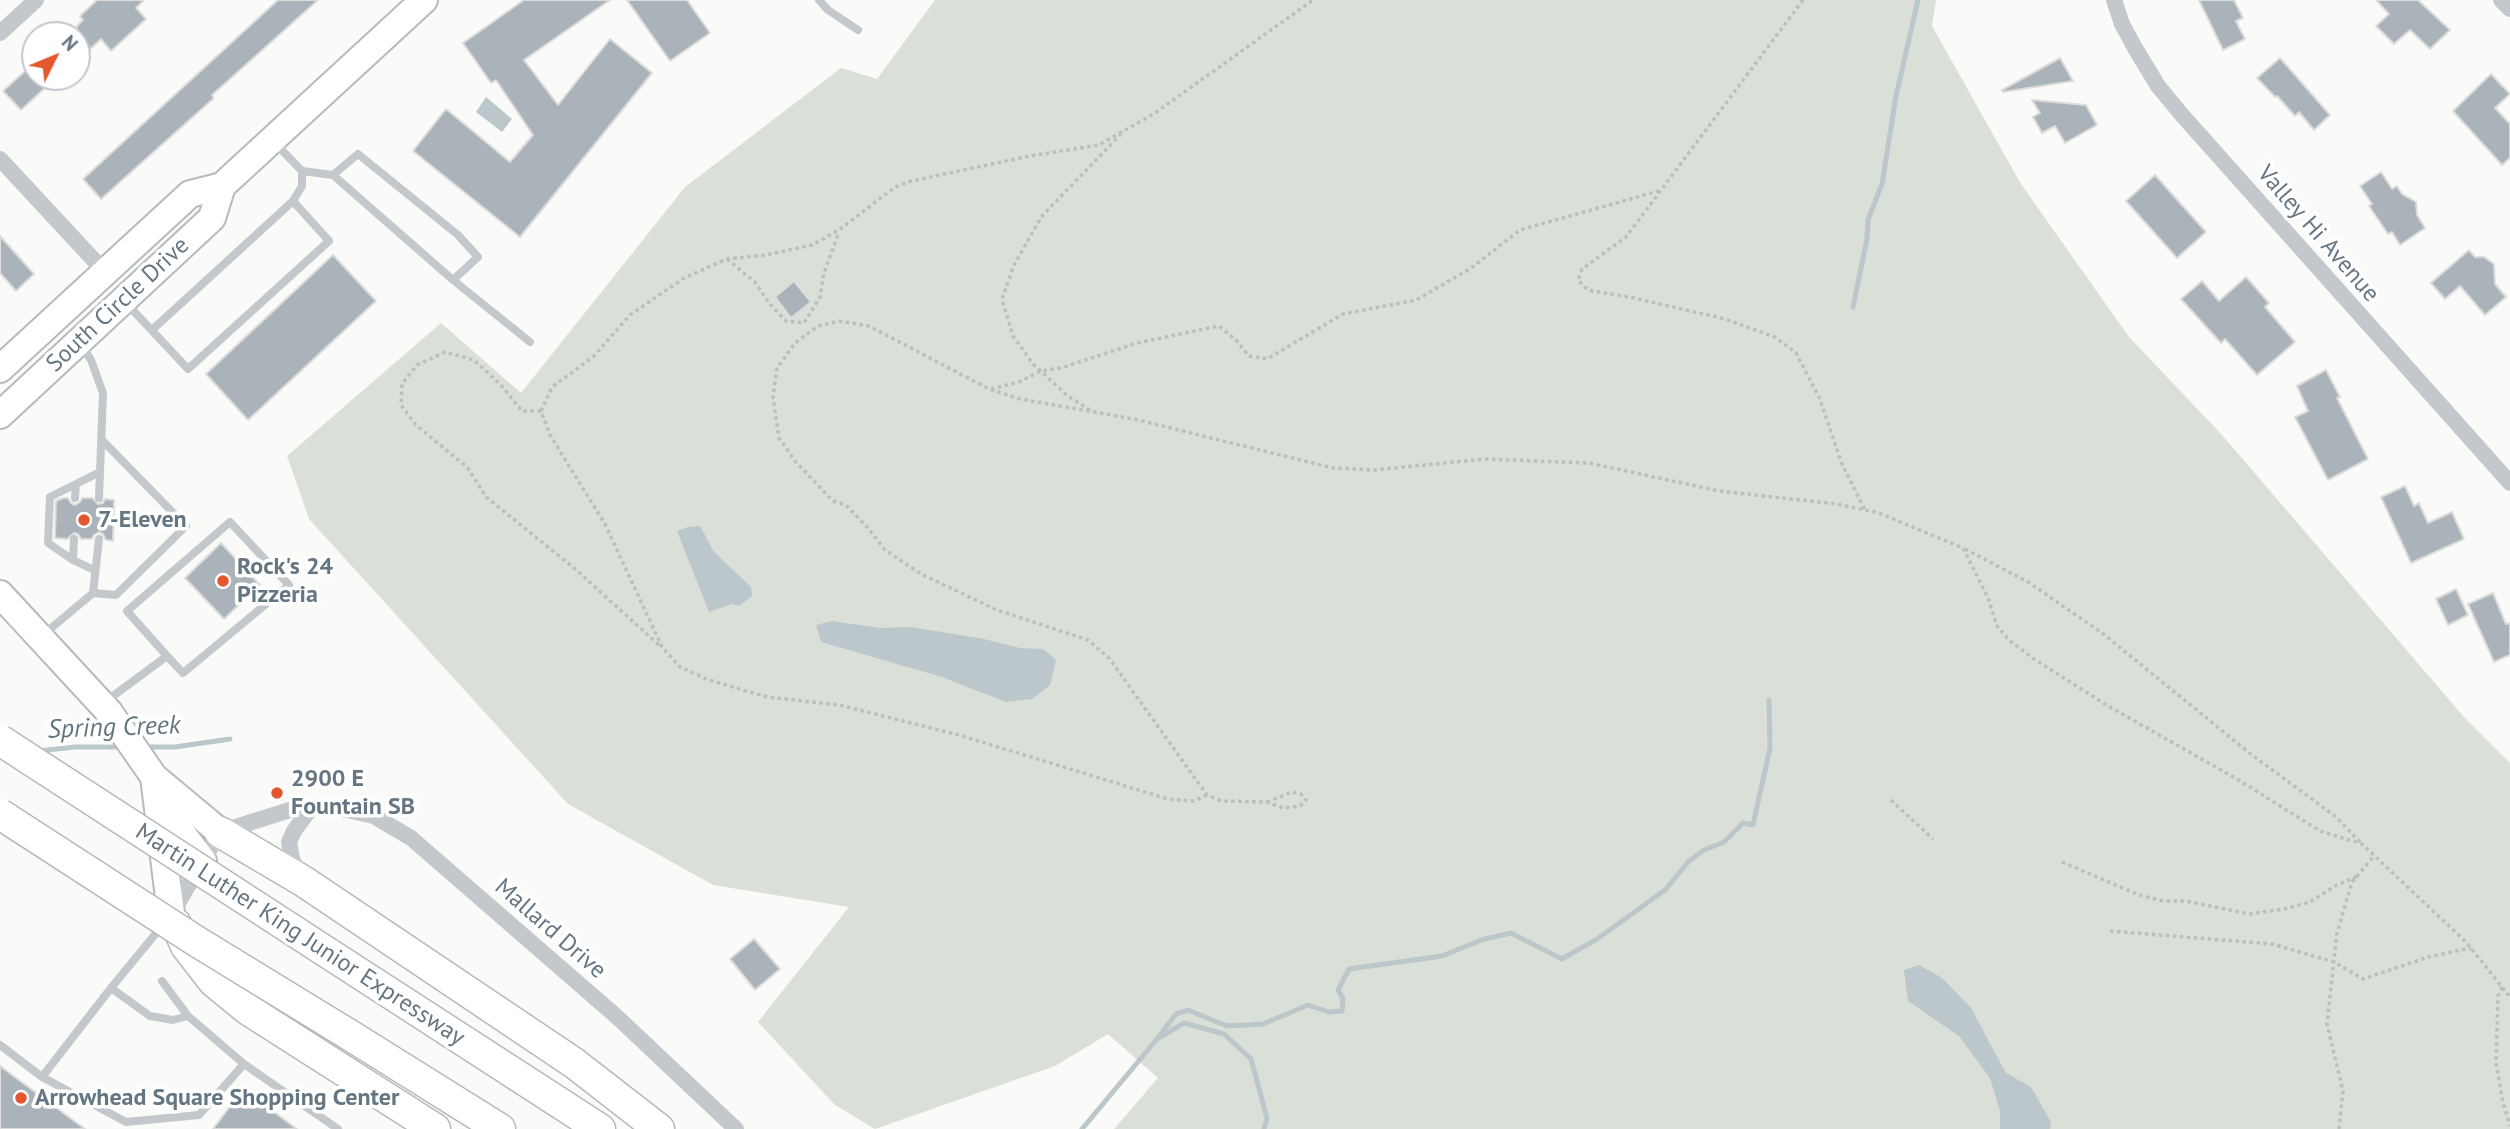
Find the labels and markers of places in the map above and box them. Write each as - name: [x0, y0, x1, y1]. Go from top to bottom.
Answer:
- place label: 7-Eleven: [98, 506, 187, 534]
- marker: 7-Eleven: [76, 512, 92, 528]
- place label: Rock's 24 Pizzeria: [237, 553, 333, 609]
- marker: Rock's 24 Pizzeria: [215, 573, 231, 589]
- place label: 2900 E Fountain SB: [291, 765, 415, 821]
- marker: 2900 E Fountain SB: [269, 785, 285, 801]
- place label: Arrowhead Square Shopping Center: [35, 1084, 399, 1112]
- marker: Arrowhead Square Shopping Center: [13, 1090, 29, 1106]

